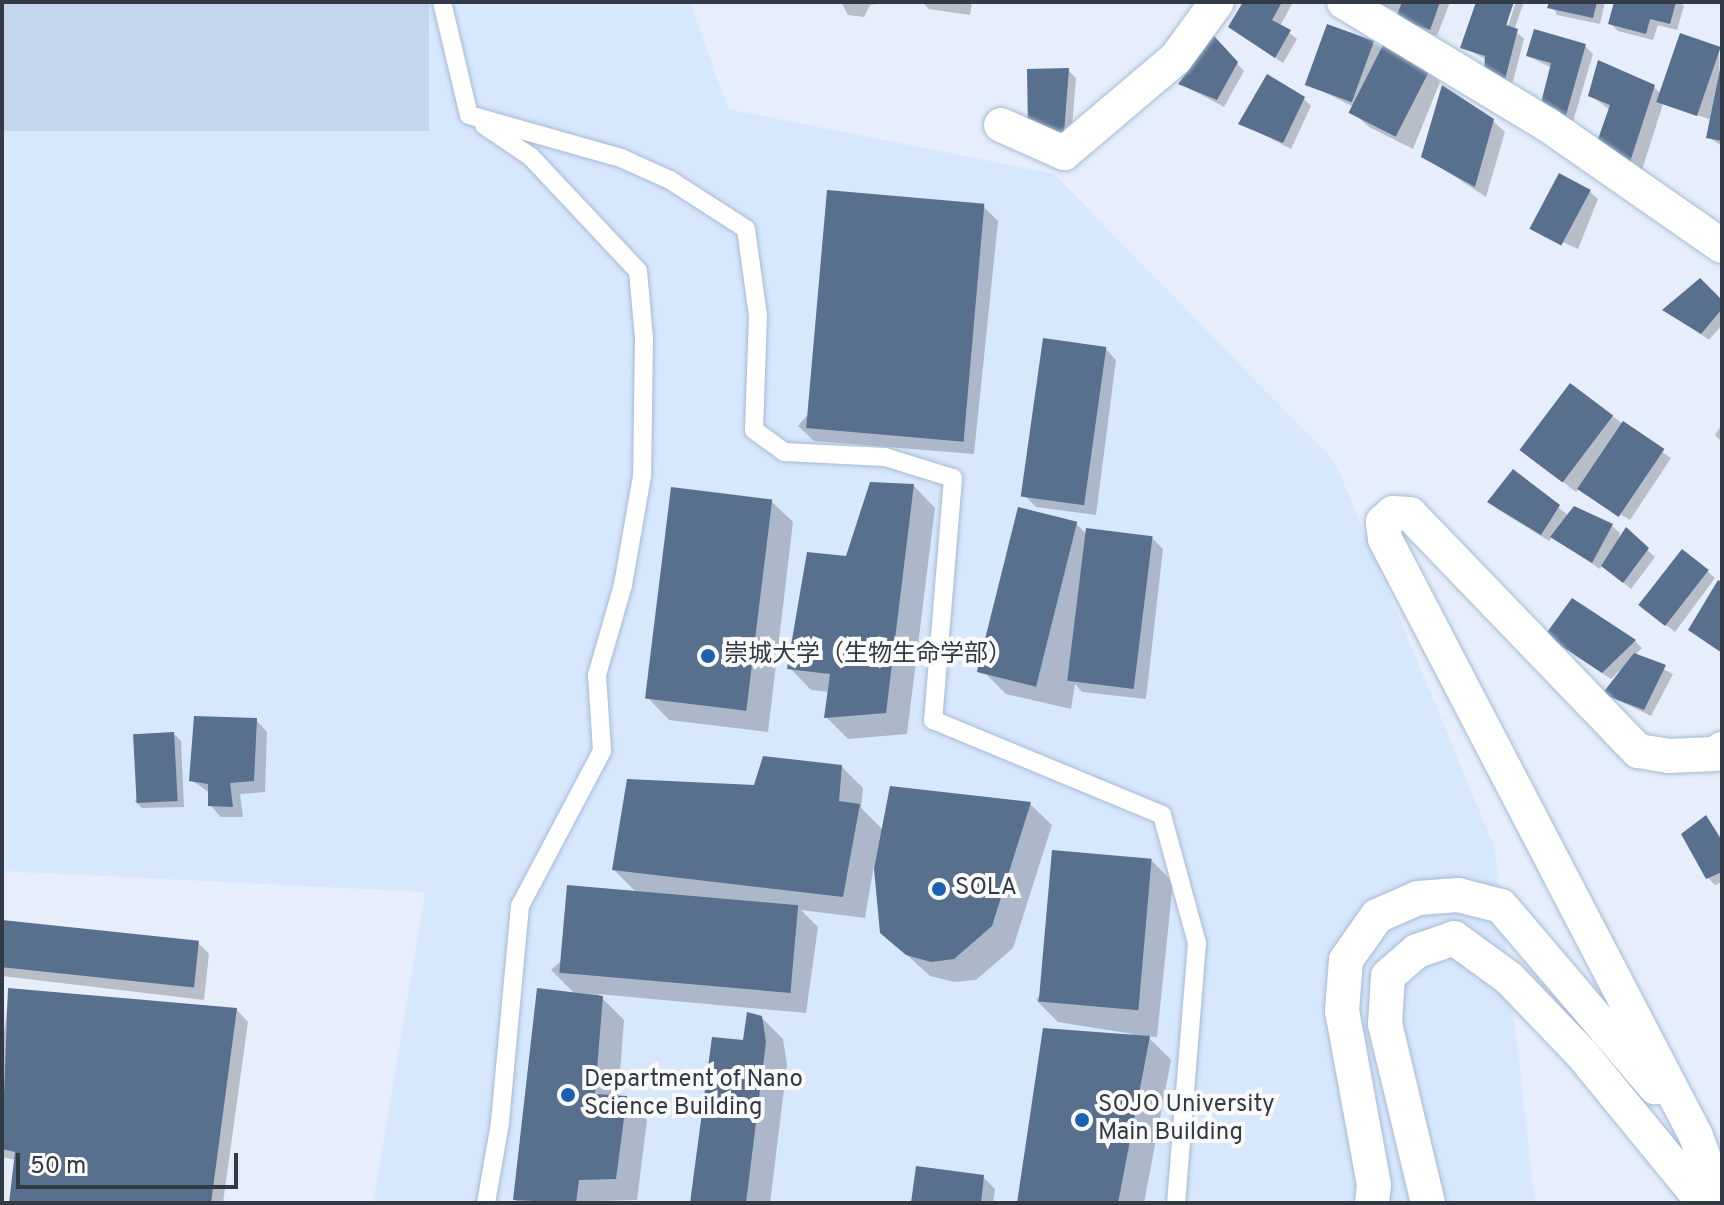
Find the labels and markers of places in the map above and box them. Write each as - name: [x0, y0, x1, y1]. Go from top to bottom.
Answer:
- place label: 崇城大学（生物生命学部）: [724, 642, 1012, 670]
- marker: 崇城大学（生物生命学部）: [699, 647, 717, 665]
- place label: SOLA: [955, 875, 1017, 903]
- marker: SOLA: [930, 880, 948, 898]
- place label: Department of Nano Science Building: [584, 1067, 803, 1123]
- marker: Department of Nano Science Building: [559, 1086, 577, 1104]
- place label: SOJO University Main Building: [1098, 1092, 1275, 1148]
- marker: SOJO University Main Building: [1073, 1111, 1091, 1129]

